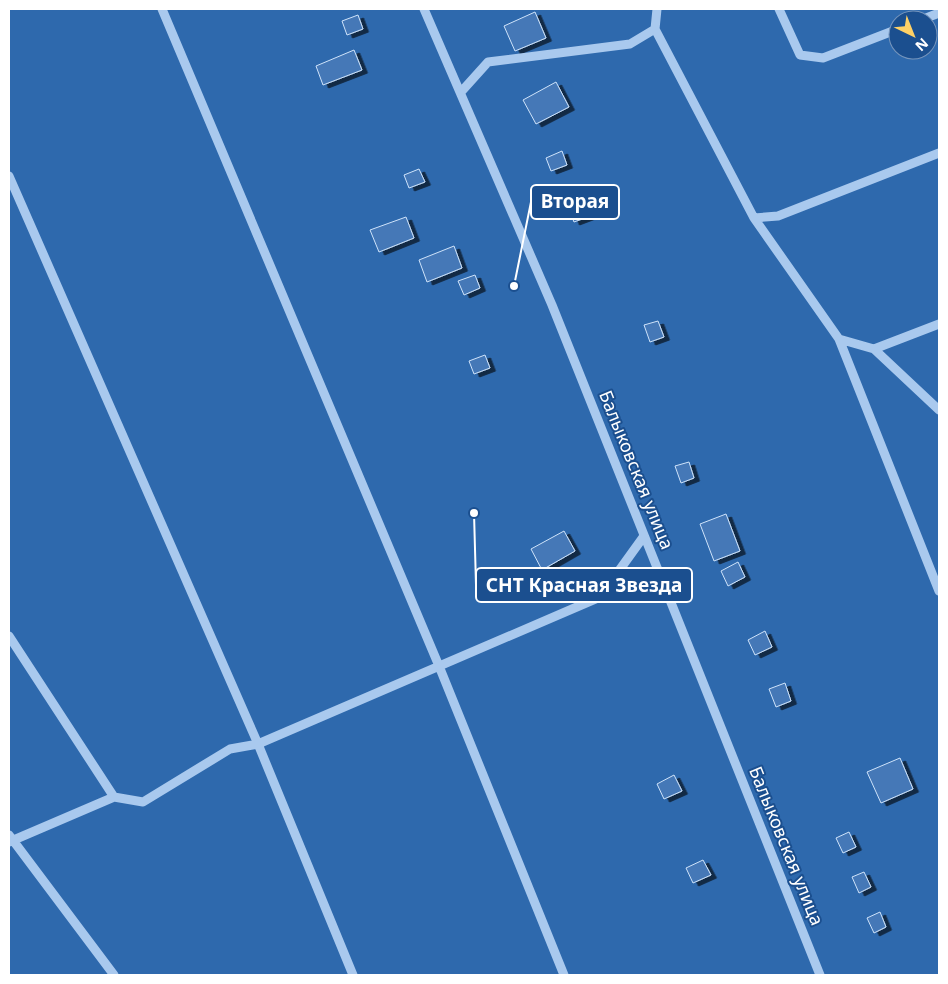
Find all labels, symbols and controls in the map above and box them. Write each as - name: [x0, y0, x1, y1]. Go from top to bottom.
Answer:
- north arrow: [888, 10, 938, 60]
- text: N: [912, 34, 933, 56]
- callout: Вторая: [531, 185, 619, 219]
- text: Вторая: [541, 188, 609, 214]
- street label: Балыковская улица: [594, 387, 680, 553]
- callout: СНТ Красная Звезда: [476, 568, 692, 602]
- text: СНТ Красная Звезда: [486, 572, 682, 598]
- street label: Балыковская улица: [744, 763, 830, 929]

